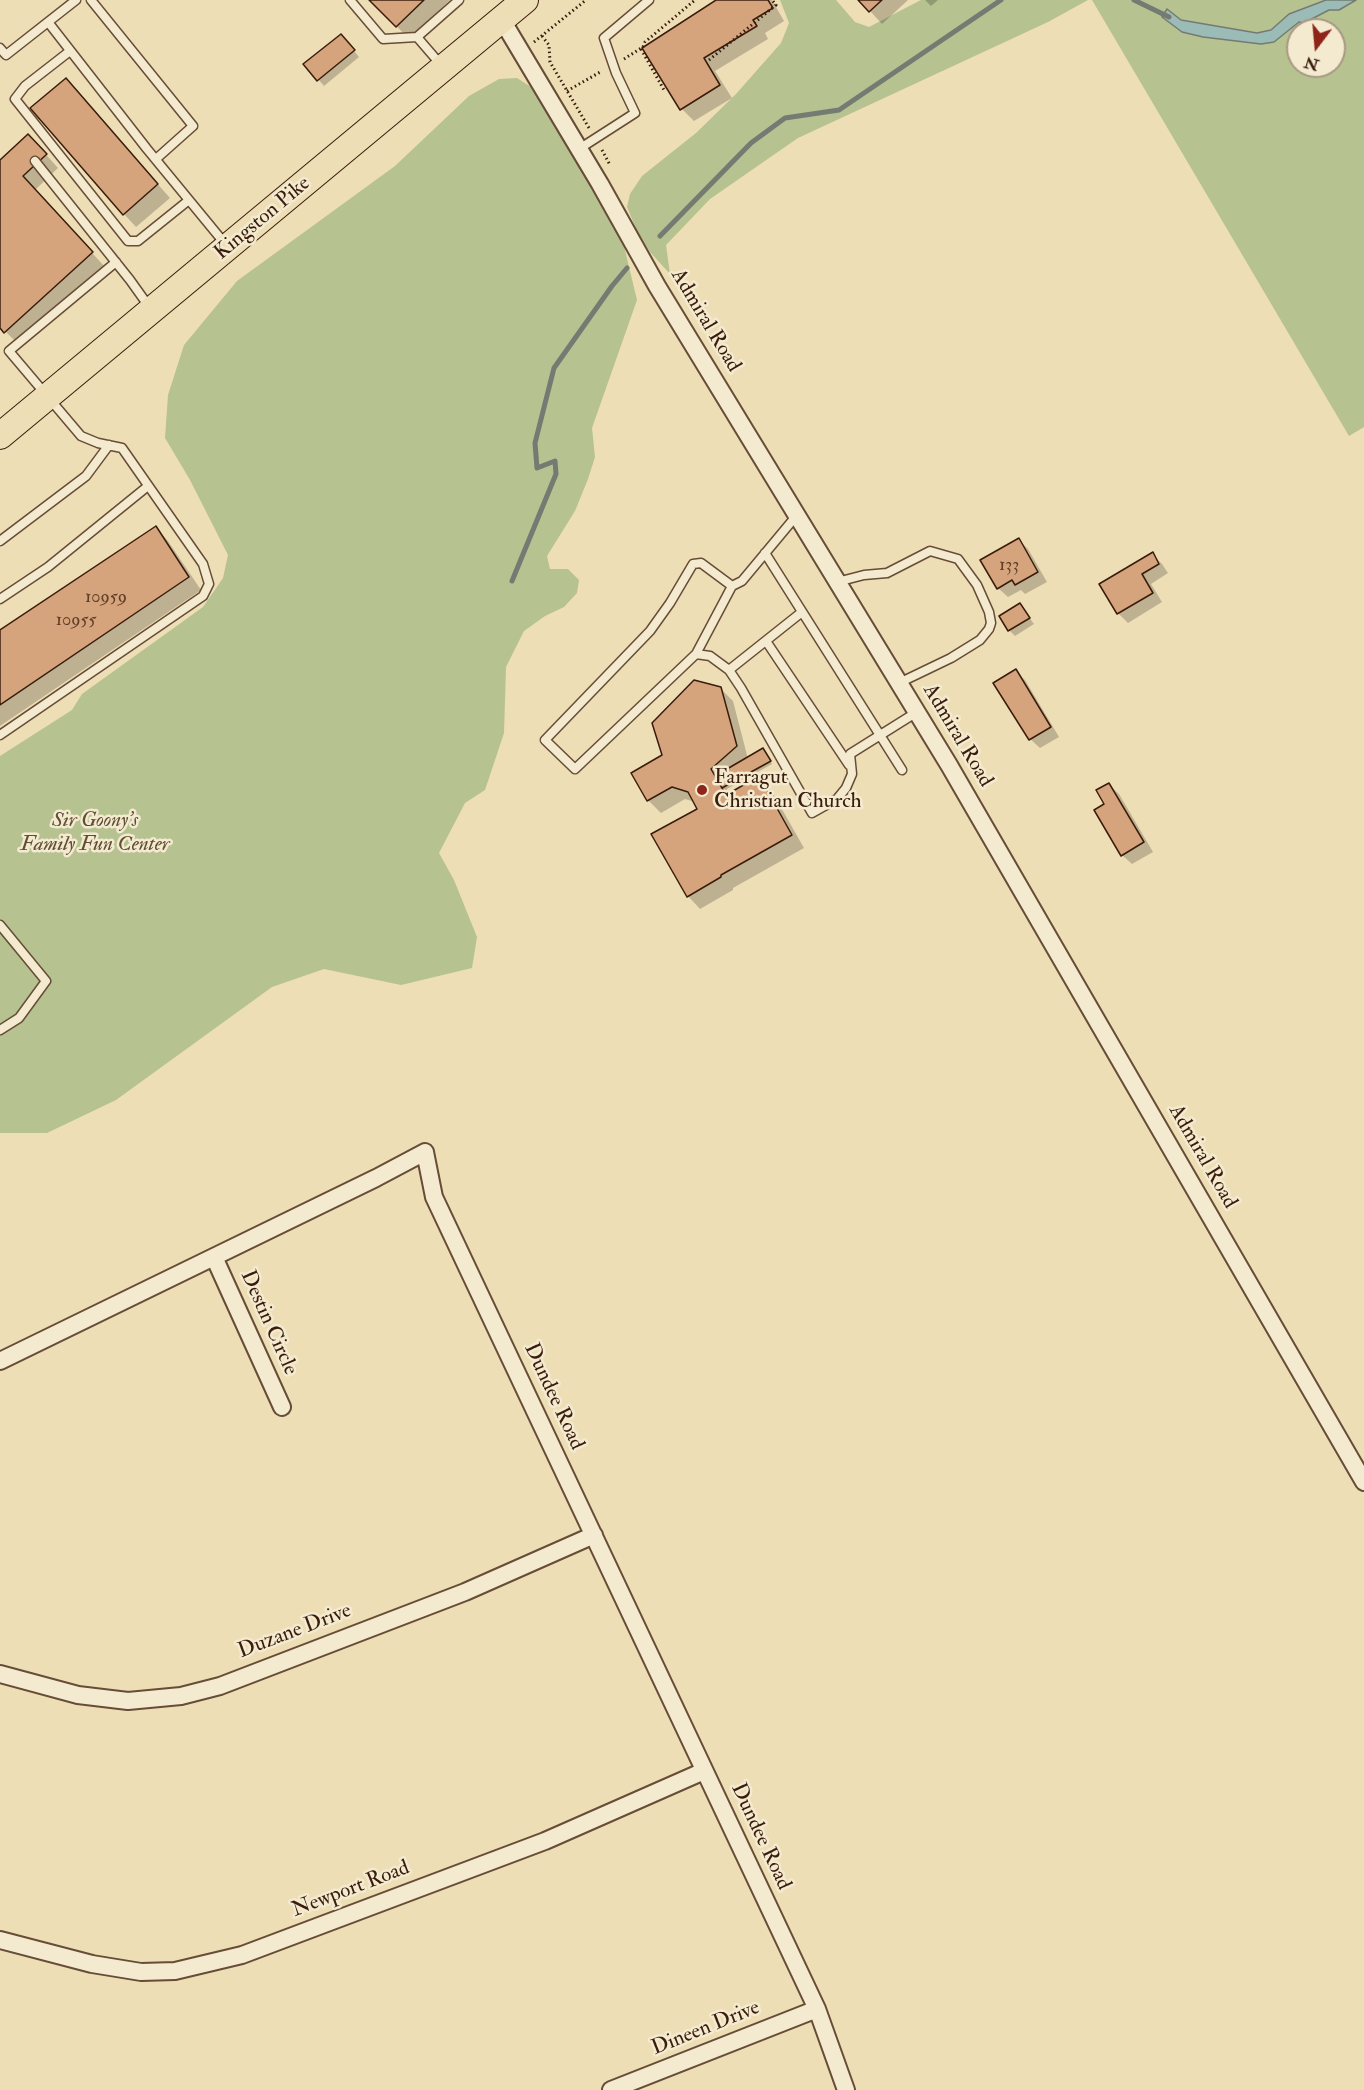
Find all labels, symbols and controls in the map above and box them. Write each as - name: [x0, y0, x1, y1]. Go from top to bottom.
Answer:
- north arrow: [1286, 18, 1346, 78]
- text: N: [1302, 52, 1321, 75]
- street label: Kingston Pike: [210, 172, 316, 266]
- street label: Admiral Road: [664, 265, 746, 377]
- house number: 133: [999, 555, 1019, 577]
- house number: 10959: [85, 587, 127, 609]
- house number: 10955: [56, 610, 96, 632]
- street label: Admiral Road: [916, 680, 998, 792]
- place label: Farragut Christian Church: [714, 765, 862, 815]
- marker: Farragut Christian Church: [695, 783, 709, 797]
- park label: Sir Goony's Family Fun Center: [21, 808, 169, 858]
- street label: Admiral Road: [1162, 1101, 1242, 1213]
- street label: Destin Circle: [234, 1267, 302, 1379]
- street label: Dundee Road: [517, 1340, 589, 1454]
- street label: Duzane Drive: [235, 1599, 355, 1665]
- street label: Dundee Road: [724, 1780, 796, 1894]
- street label: Newport Road: [289, 1856, 413, 1924]
- street label: Dineen Drive: [648, 1996, 764, 2062]

